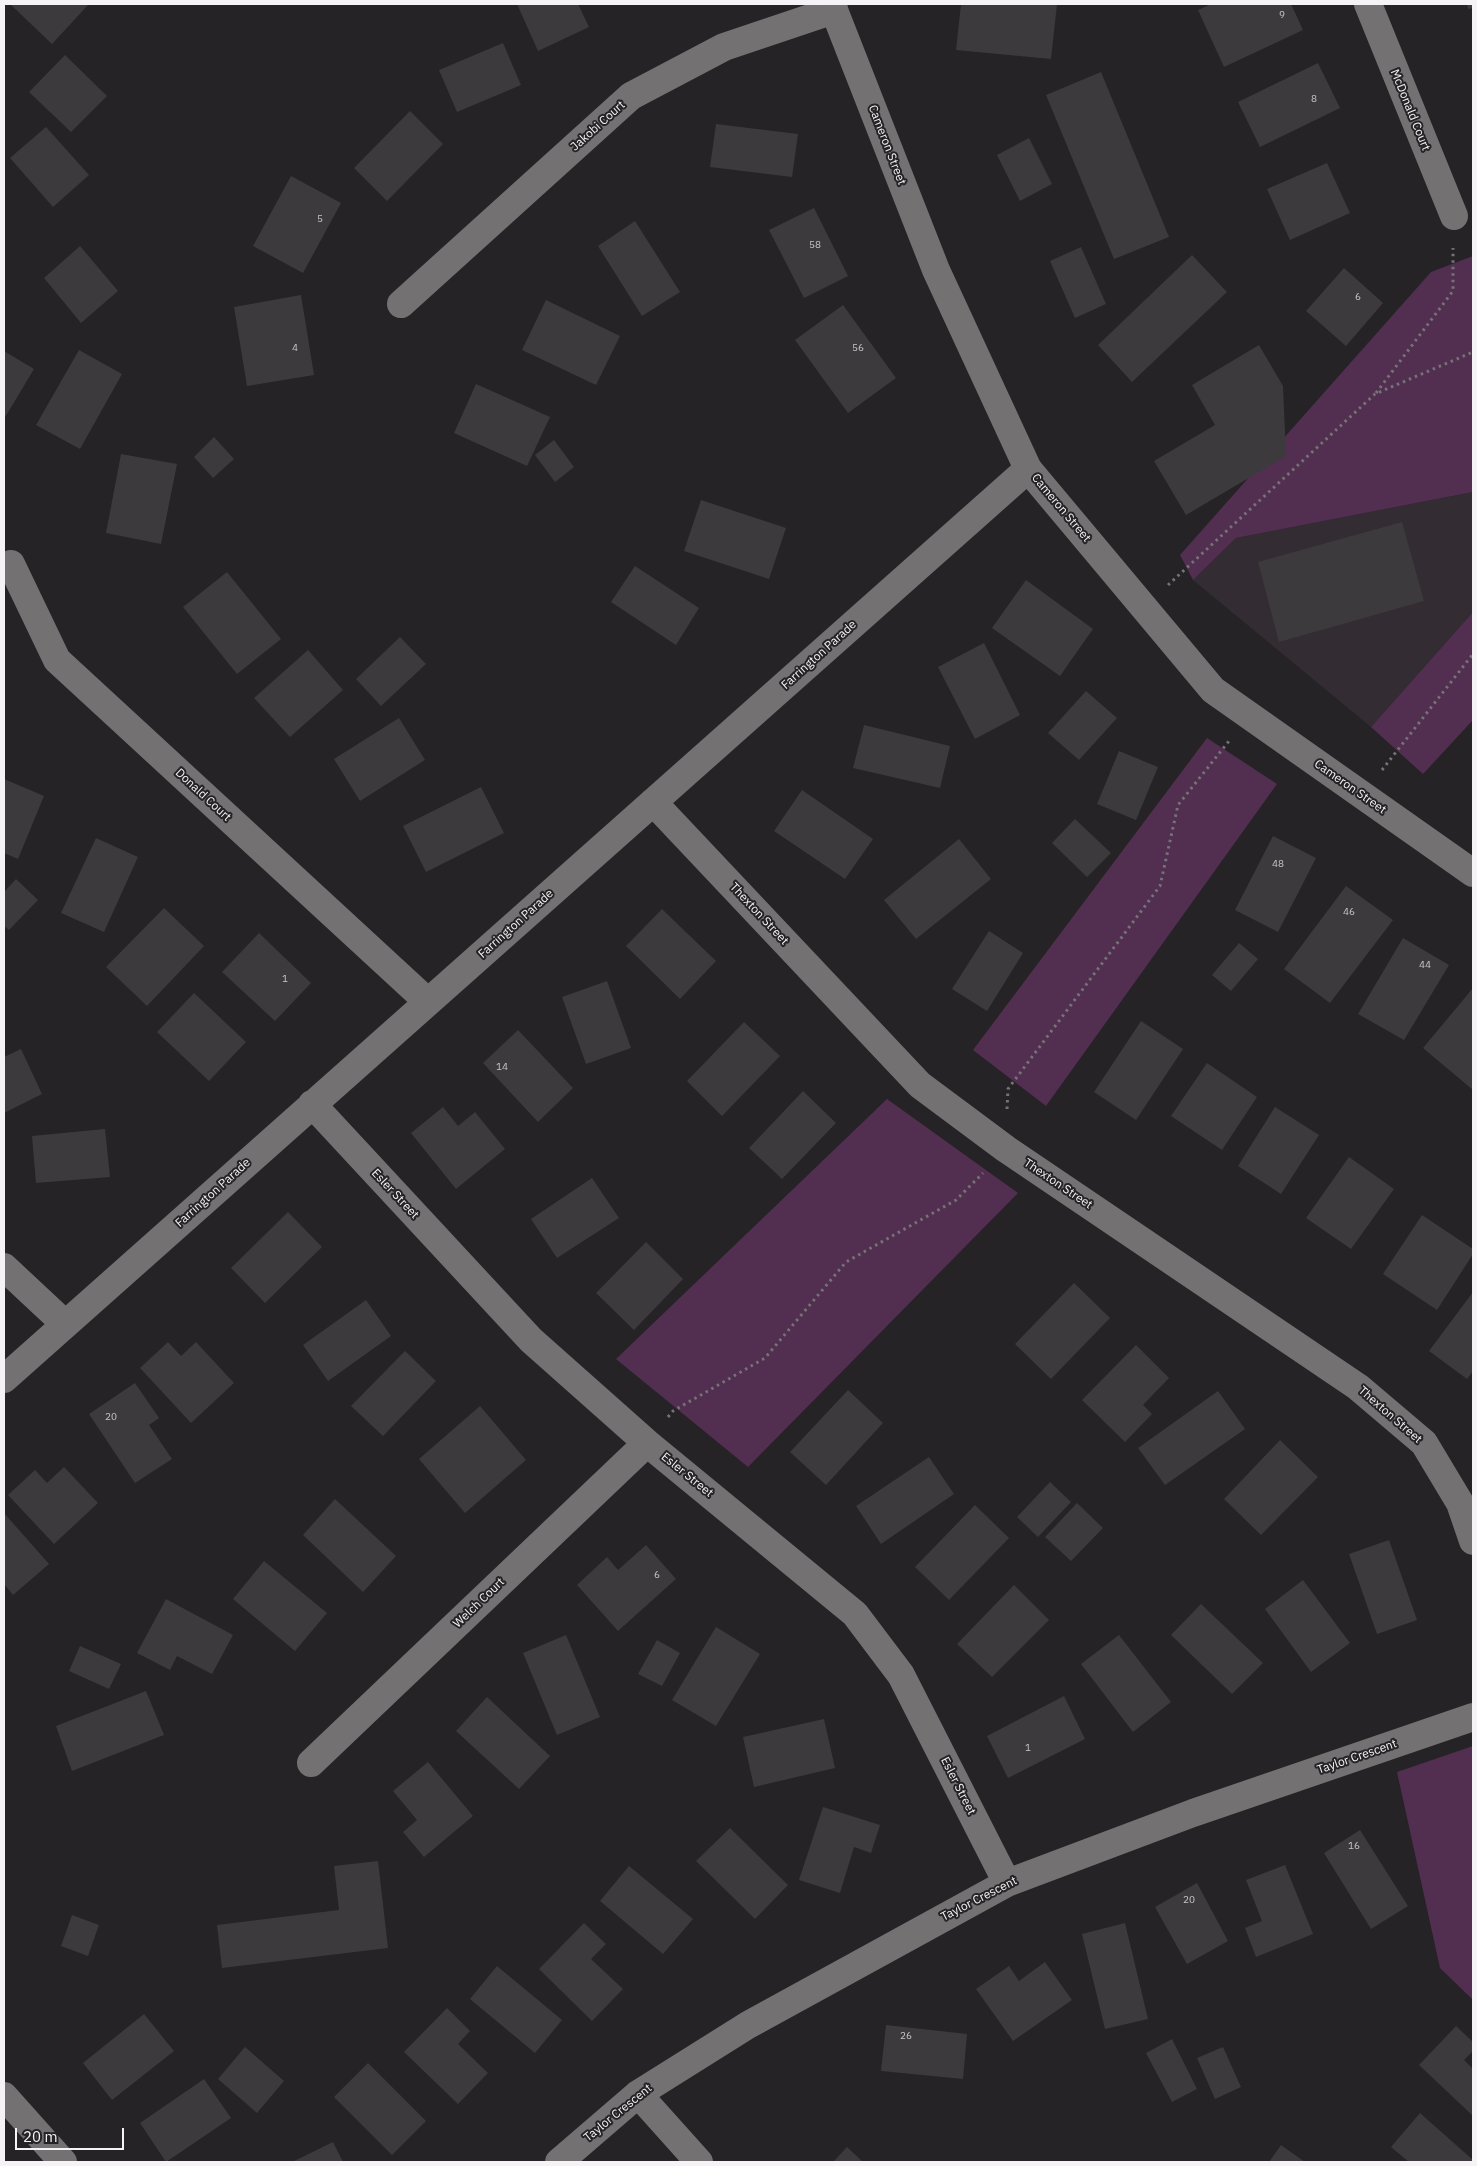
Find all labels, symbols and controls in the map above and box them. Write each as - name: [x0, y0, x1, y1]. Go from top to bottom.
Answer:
- house number: 9: [1279, 9, 1285, 21]
- street label: McDonald Court: [1387, 67, 1433, 153]
- house number: 8: [1311, 93, 1317, 105]
- street label: Jakobi Court: [568, 98, 628, 154]
- street label: Cameron Street: [865, 103, 909, 187]
- house number: 5: [317, 213, 323, 225]
- house number: 58: [809, 239, 821, 251]
- house number: 6: [1355, 291, 1361, 303]
- house number: 4: [292, 342, 298, 354]
- house number: 56: [852, 342, 864, 354]
- street label: Cameron Street: [1028, 471, 1094, 545]
- street label: Farrington Parade: [779, 618, 859, 692]
- street label: Cameron Street: [1311, 757, 1389, 817]
- street label: Donald Court: [172, 766, 234, 824]
- house number: 48: [1272, 858, 1284, 870]
- street label: Thexton Street: [727, 880, 791, 948]
- street label: Farrington Parade: [476, 887, 556, 961]
- house number: 46: [1343, 906, 1355, 918]
- house number: 44: [1419, 959, 1431, 971]
- house number: 1: [282, 973, 288, 985]
- house number: 14: [496, 1061, 508, 1073]
- street label: Farrington Parade: [173, 1156, 253, 1230]
- street label: Thexton Street: [1021, 1156, 1095, 1212]
- street label: Esler Street: [368, 1166, 422, 1222]
- street label: Thexton Street: [1355, 1383, 1425, 1447]
- house number: 20: [105, 1411, 117, 1423]
- street label: Esler Street: [658, 1450, 716, 1500]
- house number: 6: [654, 1569, 660, 1581]
- street label: Welch Court: [450, 1575, 508, 1631]
- street label: Taylor Crescent: [1315, 1737, 1399, 1777]
- house number: 1: [1025, 1742, 1031, 1754]
- street label: Esler Street: [937, 1755, 979, 1817]
- house number: 16: [1348, 1840, 1360, 1852]
- street label: Taylor Crescent: [939, 1874, 1019, 1924]
- house number: 20: [1183, 1894, 1195, 1906]
- house number: 26: [900, 2030, 912, 2042]
- street label: Taylor Crescent: [581, 2081, 655, 2145]
- scale bar: [18, 2118, 126, 2150]
- text: 20 m: [23, 2127, 58, 2146]

